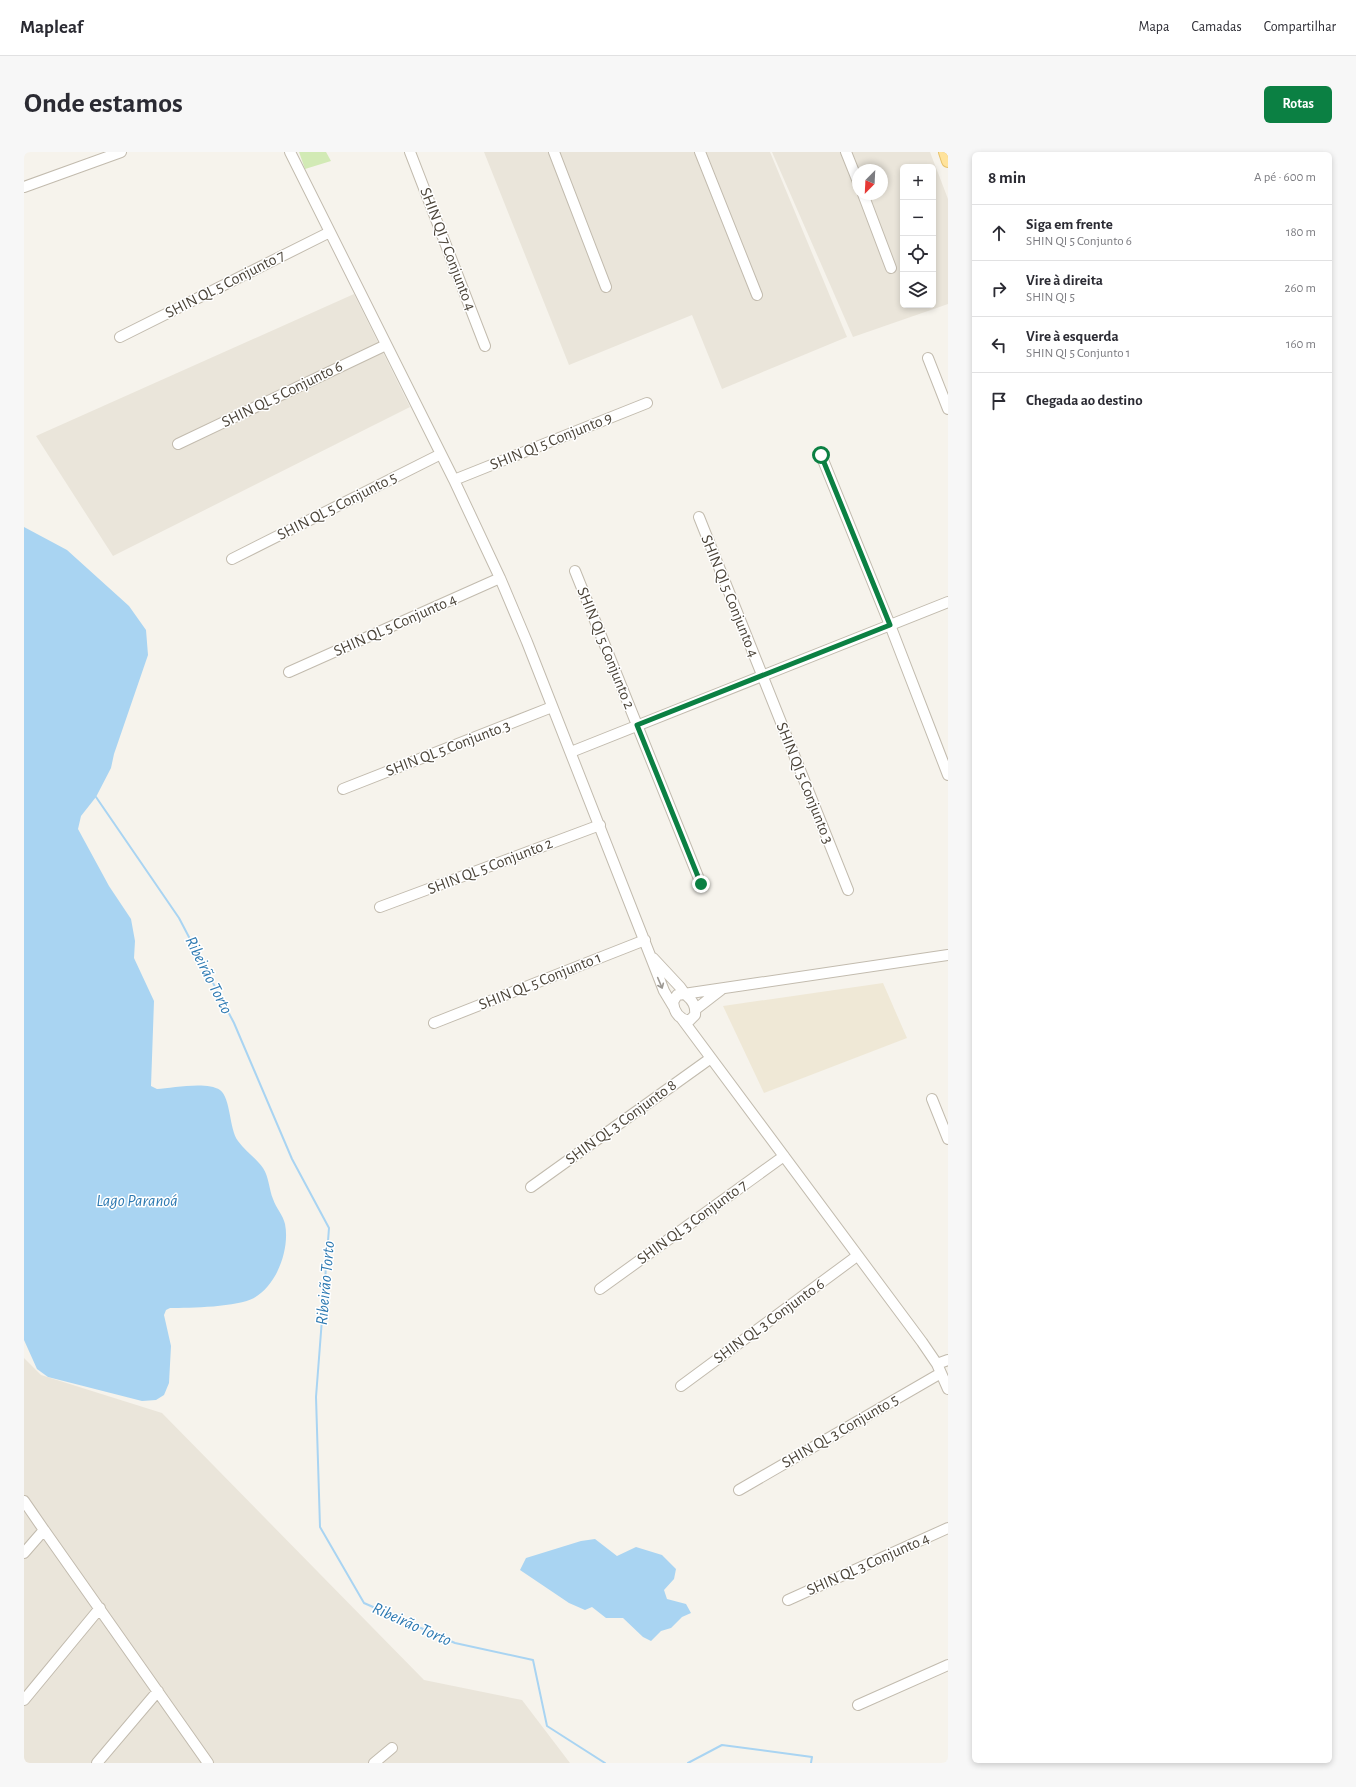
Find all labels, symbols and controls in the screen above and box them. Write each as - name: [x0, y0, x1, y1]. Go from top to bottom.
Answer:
- text: Mapleaf: [20, 18, 83, 37]
- text: Mapa: [1139, 20, 1169, 34]
- text: Camadas: [1191, 20, 1242, 34]
- text: Compartilhar: [1264, 20, 1336, 34]
- button: Rotas: [1264, 86, 1332, 123]
- text: Onde estamos: [24, 90, 183, 118]
- north arrow: [852, 164, 888, 200]
- map controls: [900, 164, 936, 308]
- button: +: [900, 164, 936, 200]
- text: 8 min: [988, 169, 1026, 186]
- text: A pé · 600 m: [1254, 171, 1316, 184]
- street label: SHIN QI 7 Conjunto 4: [416, 185, 479, 313]
- button: −: [900, 200, 936, 236]
- text: Siga em frente: [1026, 217, 1113, 232]
- icon: ahead: [988, 222, 1010, 244]
- text: 180 m: [1286, 226, 1316, 239]
- text: SHIN QI 5 Conjunto 6: [1026, 235, 1132, 248]
- button: locate: [900, 236, 936, 272]
- street label: SHIN QL 5 Conjunto 7: [163, 247, 288, 322]
- button: layers: [900, 272, 936, 308]
- text: Vire à direita: [1026, 273, 1103, 288]
- icon: right: [988, 278, 1010, 300]
- text: 260 m: [1285, 282, 1316, 295]
- text: SHIN QI 5: [1026, 291, 1075, 304]
- text: Vire à esquerda: [1026, 329, 1119, 344]
- icon: left: [988, 334, 1010, 356]
- text: 160 m: [1286, 338, 1316, 351]
- text: SHIN QI 5 Conjunto 1: [1026, 347, 1130, 360]
- street label: SHIN QL 5 Conjunto 6: [219, 358, 346, 431]
- icon: arrive: [988, 390, 1010, 412]
- text: Chegada ao destino: [1026, 393, 1143, 408]
- street label: SHIN QI 5 Conjunto 9: [488, 409, 615, 474]
- route start: [812, 446, 830, 464]
- street label: SHIN QL 5 Conjunto 5: [275, 469, 400, 544]
- street label: SHIN QI 5 Conjunto 4: [697, 533, 762, 660]
- street label: SHIN QI 5 Conjunto 2: [573, 585, 638, 712]
- street label: SHIN QL 5 Conjunto 4: [331, 591, 460, 660]
- street label: SHIN QL 5 Conjunto 3: [384, 717, 513, 780]
- street label: SHIN QI 5 Conjunto 3: [772, 720, 837, 846]
- street label: SHIN QL 5 Conjunto 2: [425, 835, 555, 898]
- route end: [692, 875, 710, 893]
- water label: Ribeirão Torto: [182, 933, 236, 1017]
- street label: SHIN QL 5 Conjunto 1: [476, 949, 604, 1014]
- one-way arrow: [657, 976, 665, 988]
- street label: SHIN QL 3 Conjunto 8: [563, 1077, 680, 1168]
- street label: SHIN QL 3 Conjunto 7: [634, 1177, 751, 1268]
- water label: Lago Paranoá: [96, 1192, 178, 1209]
- water label: Ribeirão Torto: [313, 1240, 337, 1326]
- street label: SHIN QL 3 Conjunto 6: [711, 1276, 828, 1367]
- street label: SHIN QL 3 Conjunto 5: [779, 1391, 901, 1472]
- street label: SHIN QL 3 Conjunto 4: [804, 1530, 933, 1599]
- water label: Ribeirão Torto: [370, 1599, 454, 1649]

